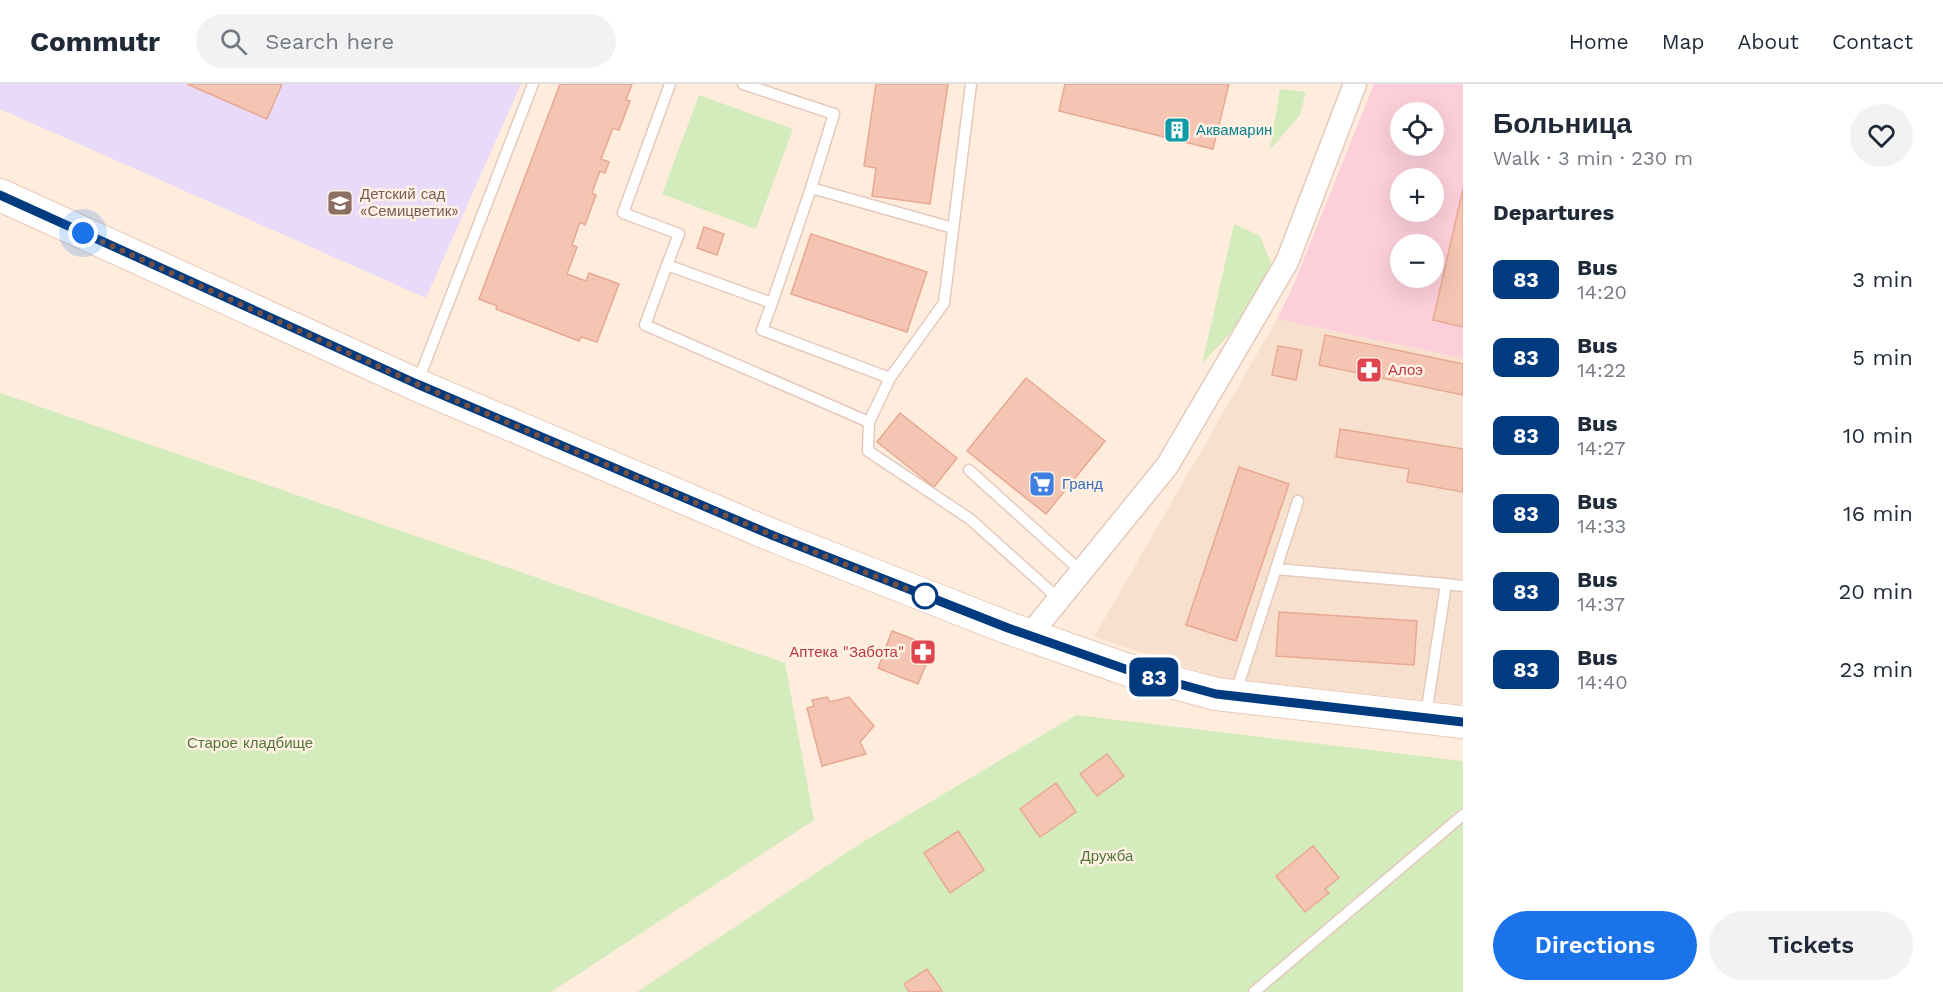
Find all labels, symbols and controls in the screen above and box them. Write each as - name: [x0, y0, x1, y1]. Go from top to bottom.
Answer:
- search box: [196, 14, 616, 68]
- text: Commutr: [30, 25, 160, 58]
- icon: search: [217, 25, 250, 58]
- text: Search here: [265, 29, 394, 54]
- text: Home: [1569, 29, 1629, 54]
- text: Map: [1662, 29, 1705, 54]
- text: About: [1738, 29, 1799, 54]
- text: Contact: [1832, 29, 1913, 54]
- map controls: [1390, 102, 1444, 288]
- button: locate: [1390, 102, 1444, 156]
- button: heart: [1850, 104, 1913, 167]
- text: Больница: [1493, 107, 1632, 140]
- building icon: Аквамарин: [1162, 115, 1192, 145]
- place label: Аквамарин: [1196, 121, 1272, 139]
- text: Walk · 3 min · 230 m: [1493, 146, 1693, 170]
- button: +: [1390, 168, 1444, 222]
- place label: Детский сад «Семицветик»: [360, 185, 459, 220]
- school or university icon: Детский сад «Семицветик»: [325, 188, 355, 218]
- text: Departures: [1493, 200, 1614, 225]
- your location: [68, 218, 98, 248]
- button: −: [1390, 234, 1444, 288]
- text: Bus: [1577, 255, 1617, 280]
- text: 83: [1513, 267, 1539, 292]
- text: 3 min: [1852, 267, 1913, 292]
- text: 14:20: [1577, 280, 1627, 304]
- text: Bus: [1577, 333, 1617, 358]
- text: 83: [1513, 345, 1539, 370]
- text: 5 min: [1852, 345, 1913, 370]
- pharmacy icon: Алоэ: [1354, 355, 1384, 385]
- text: 14:22: [1577, 358, 1626, 382]
- place label: Алоэ: [1388, 361, 1423, 379]
- text: Bus: [1577, 411, 1617, 436]
- text: 83: [1513, 423, 1539, 448]
- text: 10 min: [1843, 423, 1913, 448]
- text: 14:27: [1577, 436, 1625, 460]
- supermarket icon: Гранд: [1027, 469, 1057, 499]
- place label: Гранд: [1062, 475, 1103, 493]
- text: Bus: [1577, 489, 1617, 514]
- text: 83: [1513, 501, 1539, 526]
- text: 16 min: [1843, 501, 1913, 526]
- text: 14:33: [1577, 514, 1626, 538]
- text: Bus: [1577, 567, 1617, 592]
- text: 83: [1513, 579, 1539, 604]
- text: 20 min: [1839, 579, 1913, 604]
- unlabelled marker: [912, 583, 938, 609]
- text: 14:37: [1577, 592, 1625, 616]
- pharmacy icon: Аптека "Забота": [908, 637, 938, 667]
- place label: Аптека "Забота": [789, 643, 904, 661]
- text: Bus: [1577, 645, 1617, 670]
- text: 83: [1513, 657, 1539, 682]
- text: 23 min: [1839, 657, 1913, 682]
- line badge: 83: [1127, 658, 1181, 696]
- text: 83: [1141, 665, 1167, 690]
- text: 14:40: [1577, 670, 1628, 694]
- park label: Старое кладбище: [187, 734, 313, 752]
- park label: Дружба: [1081, 847, 1134, 865]
- button: Directions: [1493, 911, 1697, 980]
- button: Tickets: [1709, 911, 1913, 980]

